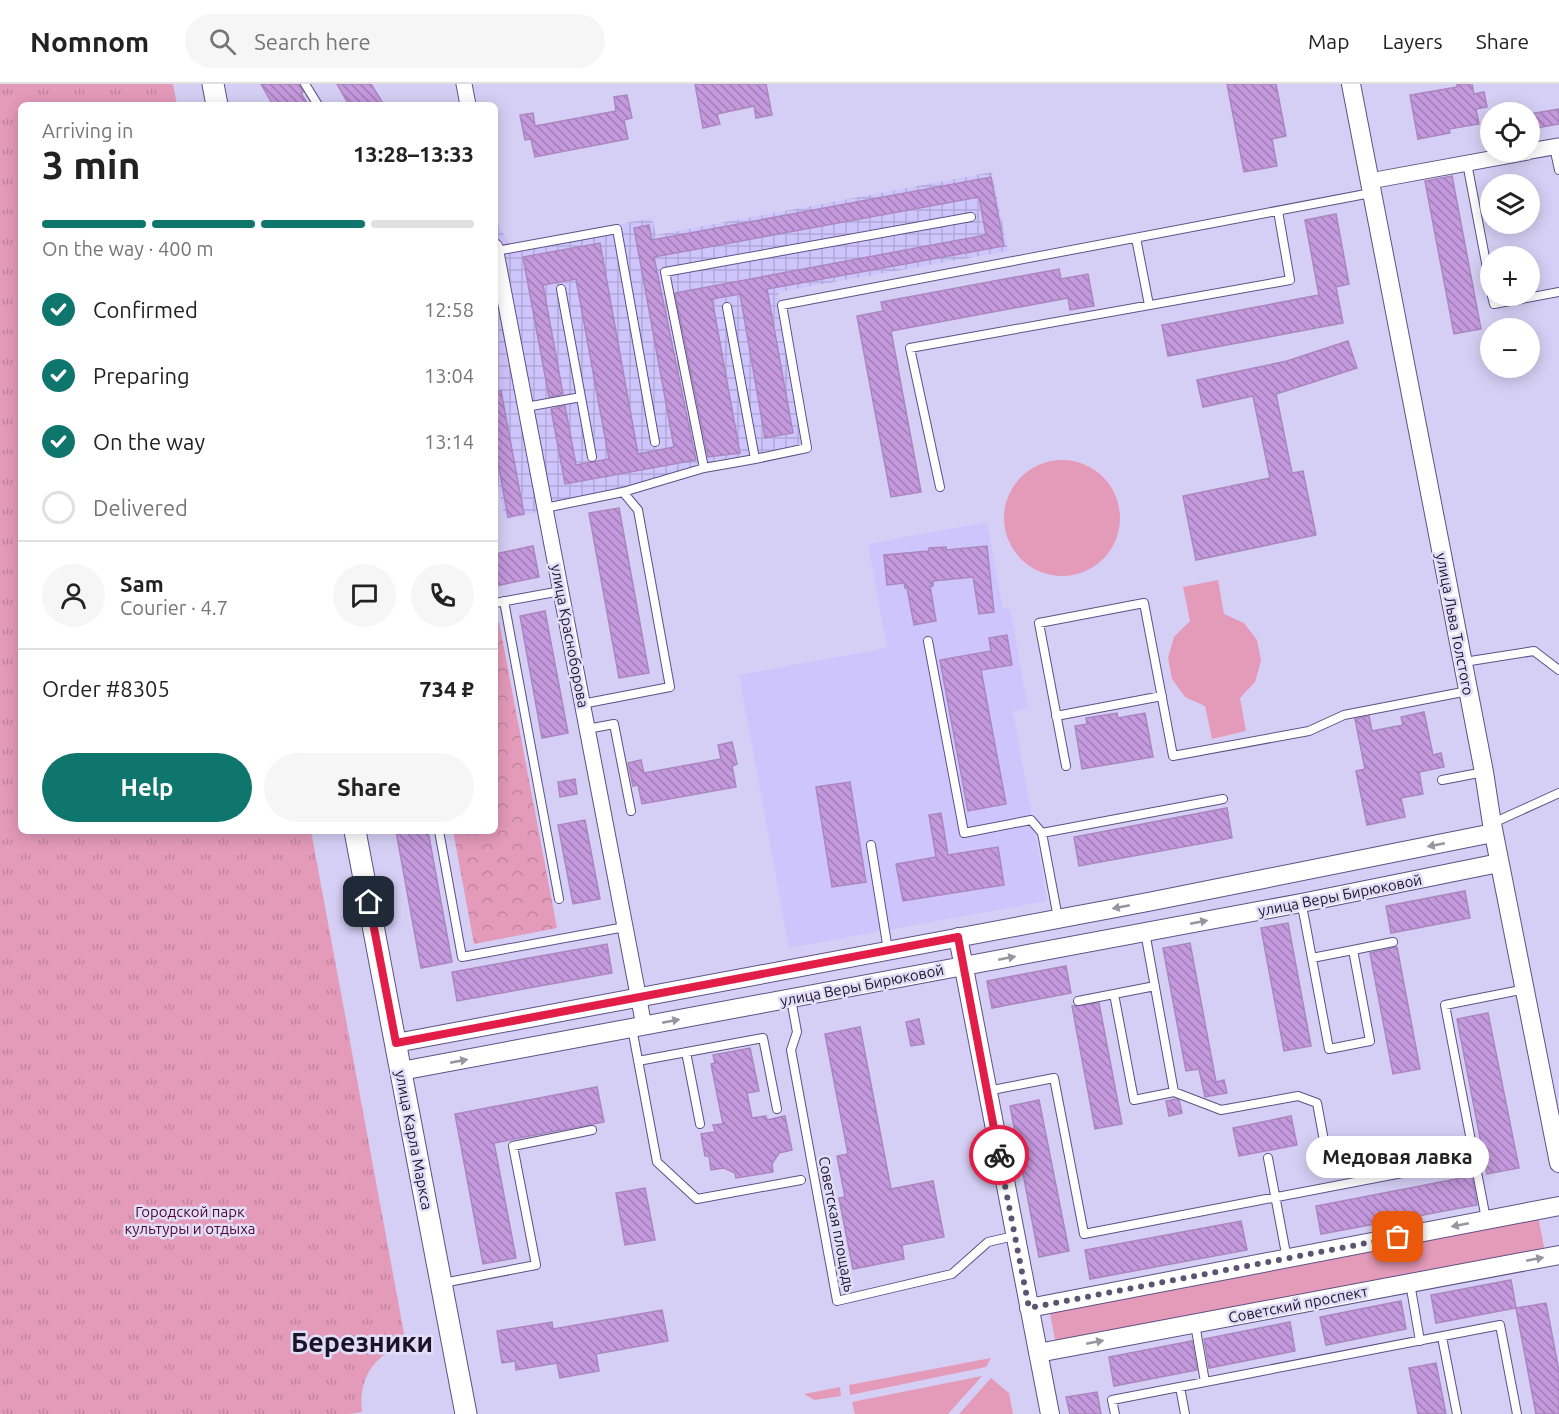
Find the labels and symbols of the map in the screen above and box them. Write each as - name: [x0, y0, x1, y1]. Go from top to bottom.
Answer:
- street label: улица Льва Толстого: [1433, 551, 1477, 697]
- street label: улица Красноборова: [548, 563, 592, 709]
- one-way arrow: [1426, 841, 1445, 850]
- street label: улица Веры Бирюковой: [1257, 871, 1423, 919]
- pin: [343, 876, 394, 927]
- one-way arrow: [1111, 903, 1130, 912]
- one-way arrow: [1190, 917, 1209, 926]
- one-way arrow: [998, 953, 1017, 962]
- street label: улица Веры Бирюковой: [779, 961, 945, 1009]
- one-way arrow: [662, 1016, 681, 1025]
- one-way arrow: [449, 1056, 468, 1065]
- street label: улица Карла Маркса: [392, 1069, 436, 1211]
- courier: [969, 1125, 1029, 1185]
- callout: Медовая лавка: [1306, 1135, 1490, 1177]
- street label: Советская площадь: [816, 1155, 859, 1293]
- park label: Городской парк культуры и отдыха: [125, 1203, 255, 1237]
- pin: [1372, 1211, 1423, 1262]
- one-way arrow: [1451, 1221, 1470, 1230]
- one-way arrow: [1525, 1254, 1544, 1263]
- street label: Советский проспект: [1227, 1282, 1369, 1326]
- district label: Березники: [291, 1327, 433, 1357]
- one-way arrow: [1086, 1337, 1105, 1346]

